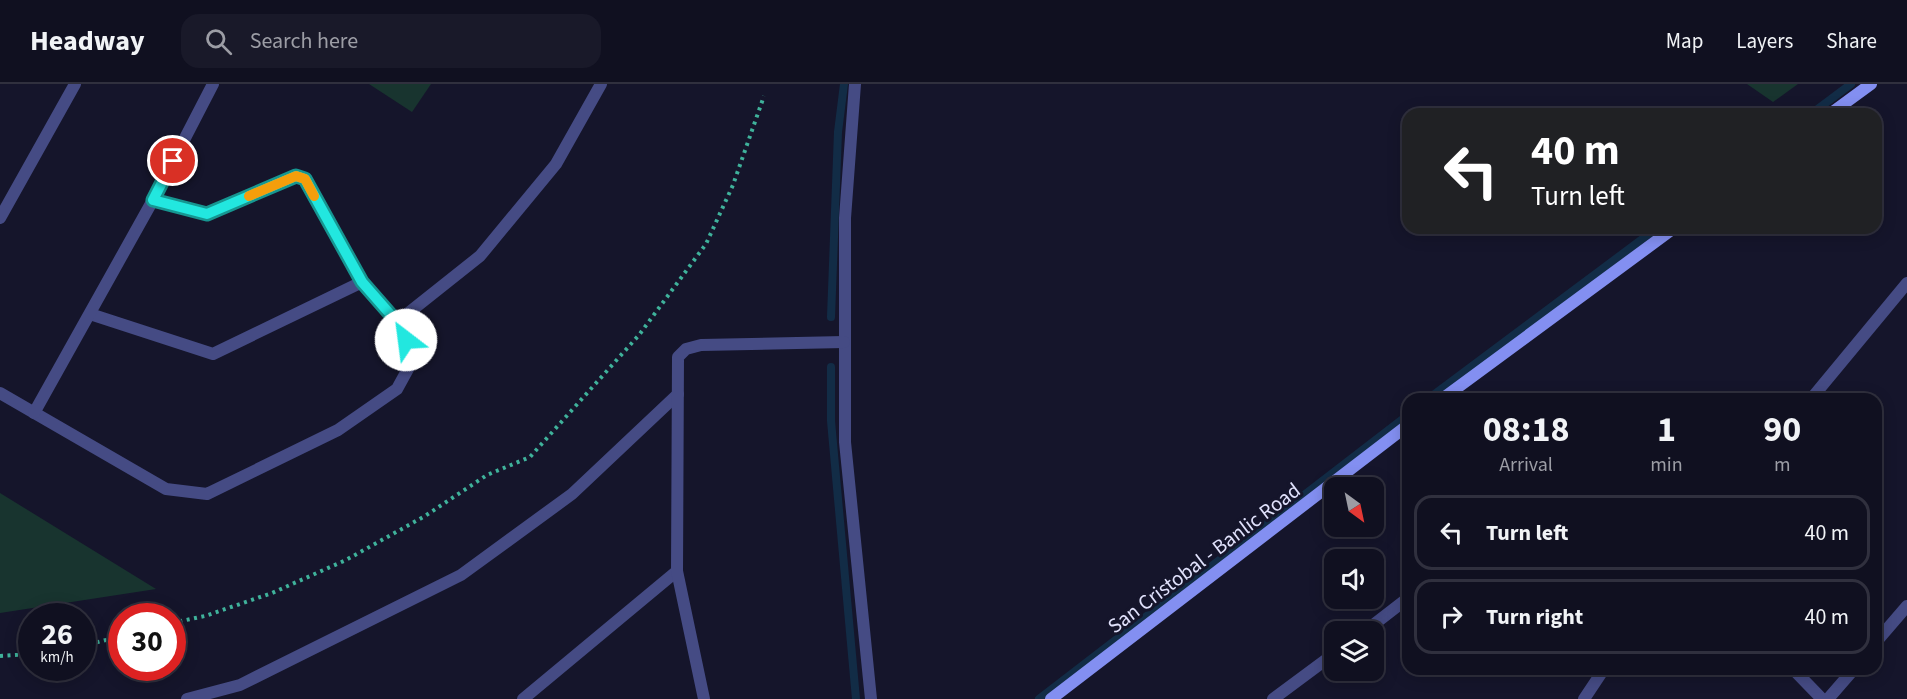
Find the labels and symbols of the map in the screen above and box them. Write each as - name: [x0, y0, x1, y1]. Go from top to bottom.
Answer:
- pin: [147, 135, 198, 186]
- position arrow: [374, 308, 438, 372]
- street label: San Cristobal - Banlic Road: [1101, 475, 1307, 641]
- north arrow: [1324, 477, 1384, 537]
- speed limit sign: 30: [108, 603, 186, 681]

